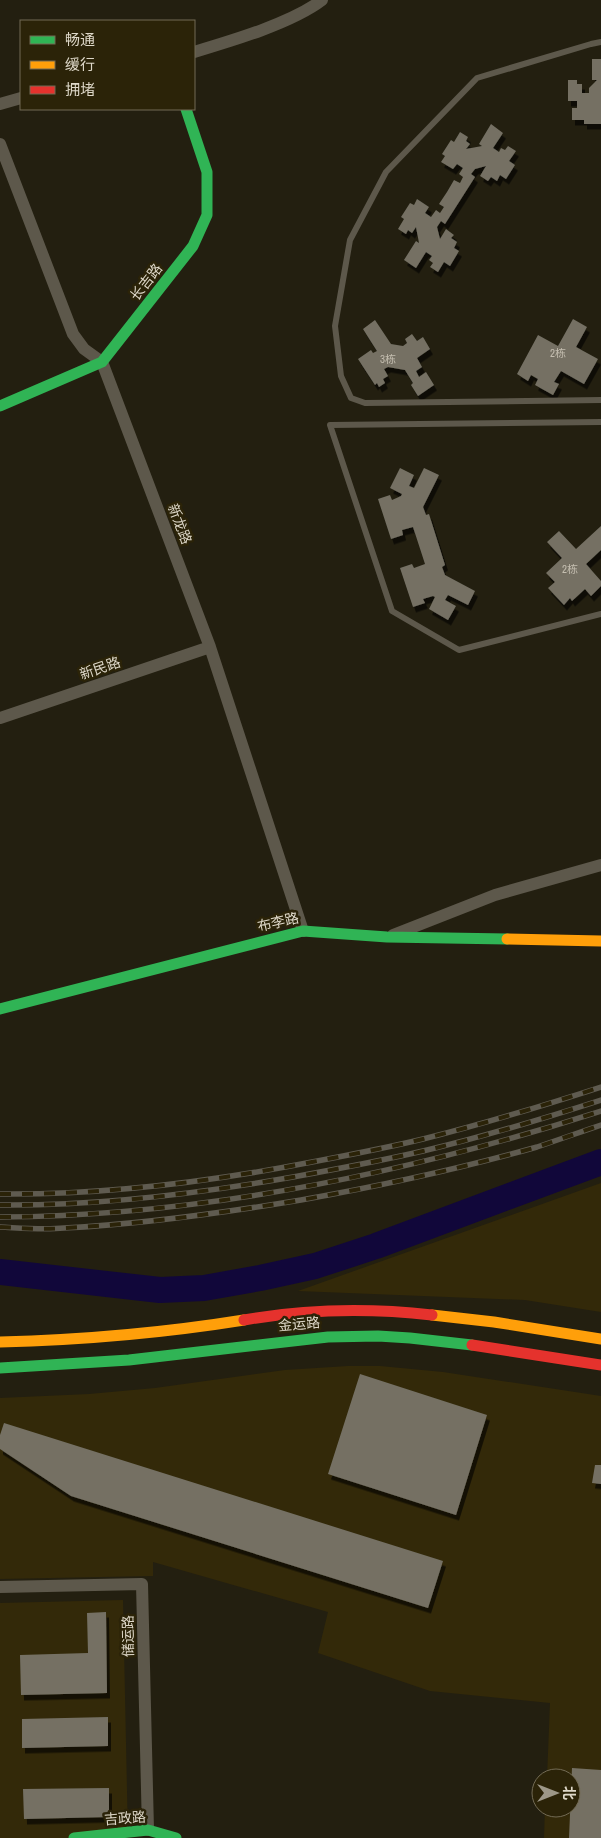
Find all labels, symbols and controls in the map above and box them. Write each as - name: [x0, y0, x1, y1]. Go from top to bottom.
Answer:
- legend: [20, 20, 195, 110]
- text: 畅通: [65, 29, 95, 50]
- text: 缓行: [65, 54, 95, 75]
- text: 拥堵: [65, 79, 95, 100]
- street label: 长吉路: [126, 260, 166, 304]
- house number: 2栋: [550, 346, 566, 360]
- house number: 3栋: [380, 352, 396, 366]
- street label: 新龙路: [164, 501, 196, 547]
- house number: 2栋: [562, 562, 578, 576]
- street label: 新民路: [77, 653, 123, 683]
- street label: 布李路: [256, 909, 300, 935]
- street label: 金运路: [277, 1313, 321, 1335]
- street label: 储运路: [119, 1615, 137, 1657]
- north arrow: [531, 1768, 581, 1818]
- text: 北: [560, 1786, 578, 1800]
- street label: 吉政路: [103, 1808, 147, 1828]

